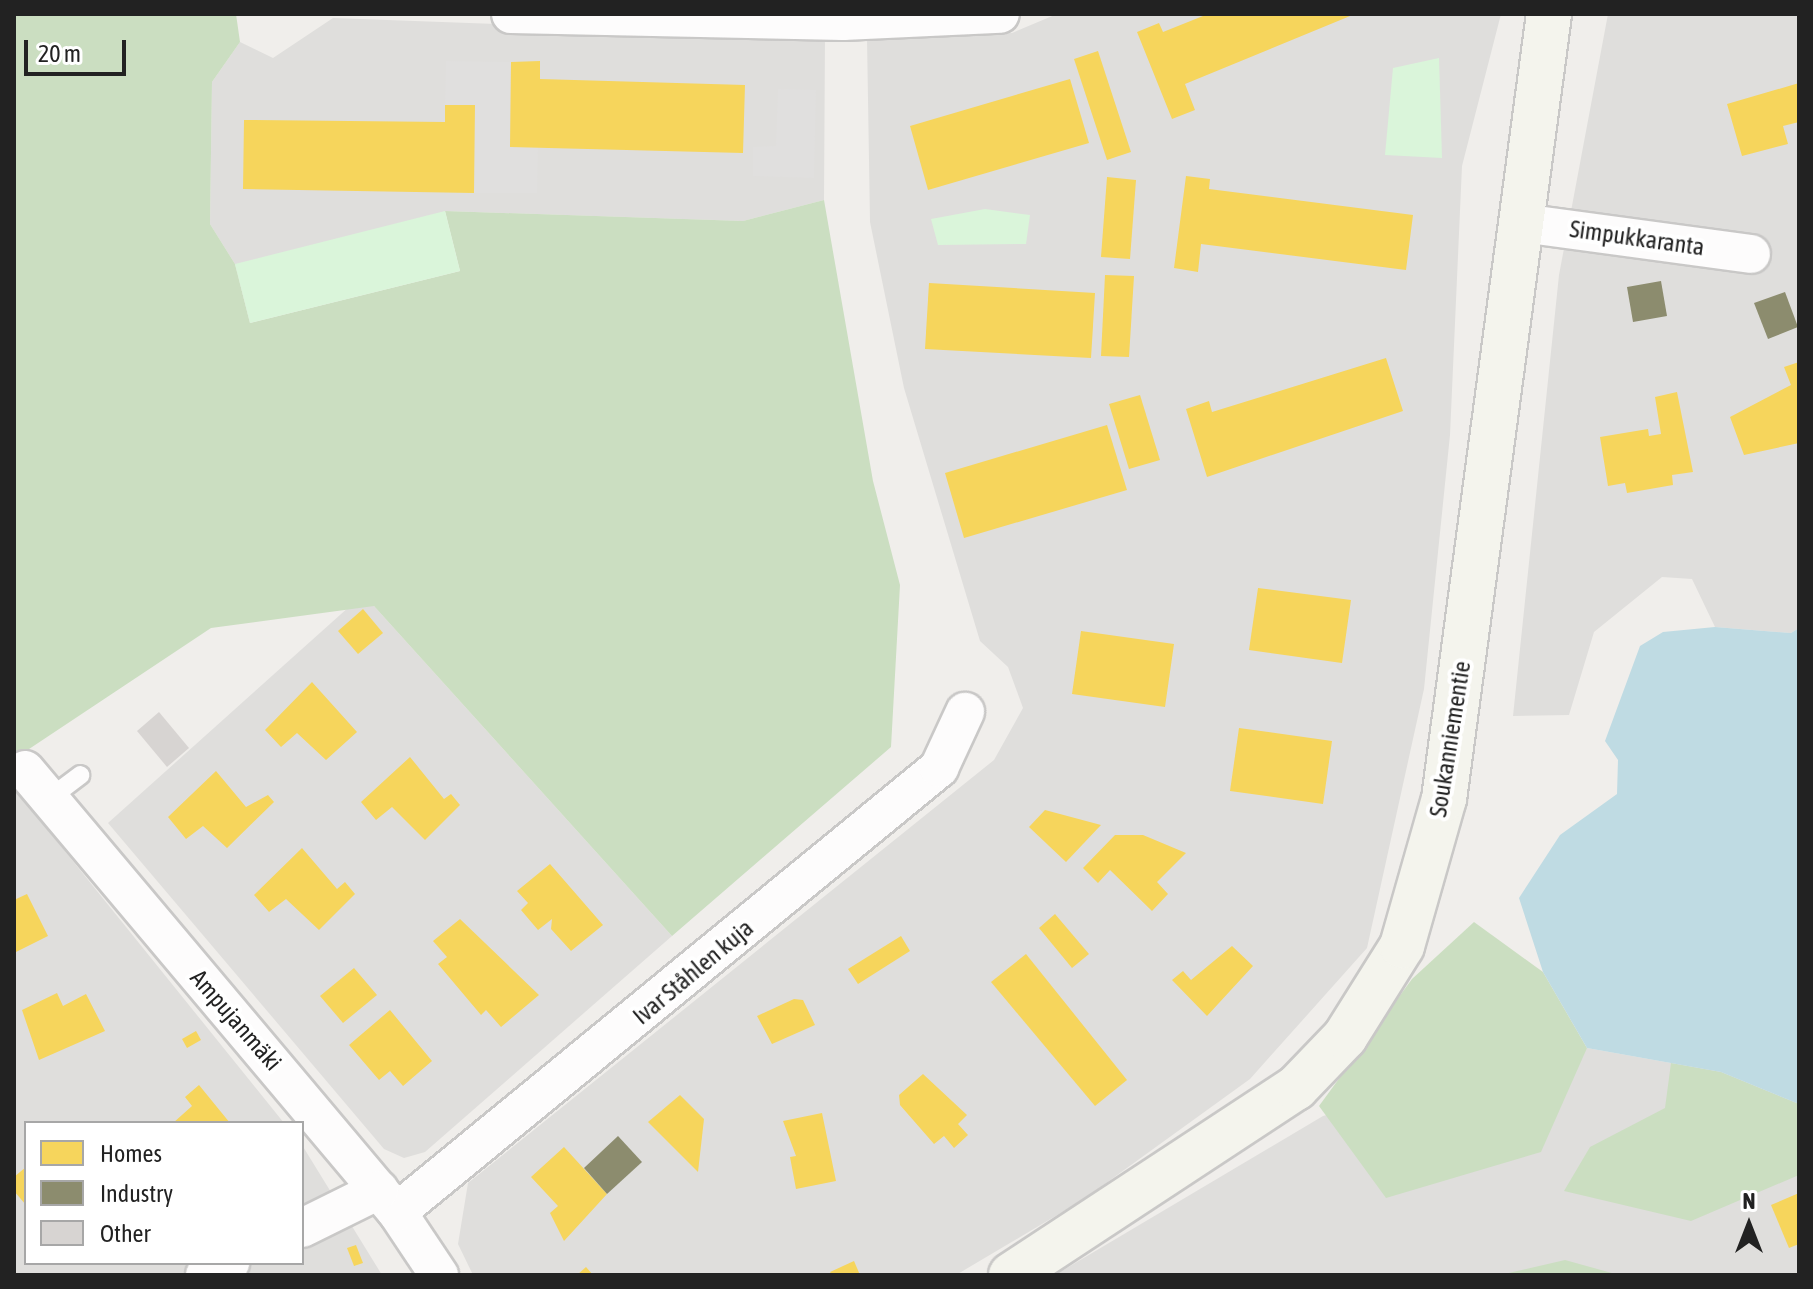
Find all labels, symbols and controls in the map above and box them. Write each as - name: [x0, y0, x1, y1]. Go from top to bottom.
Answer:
- scale bar: [28, 24, 130, 74]
- text: 20 m: [38, 40, 81, 67]
- street label: Simpukkaranta: [1568, 214, 1706, 262]
- street label: Soukanniementie: [1423, 659, 1477, 819]
- street label: Ivar Ståhlen kuja: [627, 913, 759, 1031]
- street label: Ampujanmäki: [184, 964, 288, 1076]
- legend: [24, 1121, 304, 1265]
- text: Homes: [100, 1140, 162, 1167]
- text: Industry: [100, 1180, 173, 1207]
- north arrow: [1709, 1185, 1789, 1265]
- text: N: [1743, 1188, 1755, 1214]
- text: Other: [100, 1220, 151, 1247]

